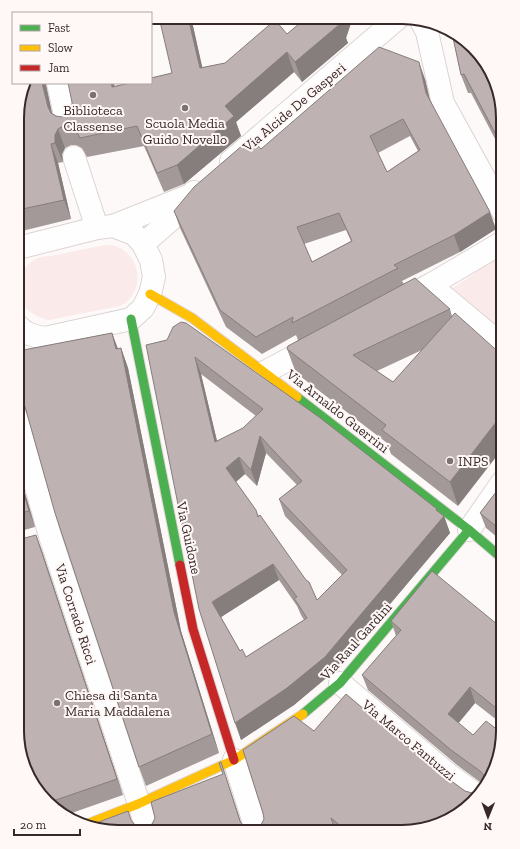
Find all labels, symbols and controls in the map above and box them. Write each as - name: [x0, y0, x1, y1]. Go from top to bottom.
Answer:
- legend: [12, 12, 152, 84]
- text: Fast: [48, 21, 71, 35]
- text: Slow: [48, 41, 74, 55]
- street label: Via Alcide De Gasperi: [239, 59, 349, 156]
- text: Jam: [48, 61, 70, 75]
- marker: Biblioteca Classense: [88, 90, 98, 100]
- place label: Biblioteca Classense: [63, 102, 123, 135]
- marker: Scuola Media Guido Novello: [180, 103, 190, 113]
- place label: Scuola Media Guido Novello: [143, 115, 227, 148]
- street label: Via Arnaldo Guerrini: [282, 365, 392, 457]
- place label: INPS: [458, 453, 488, 470]
- marker: INPS: [445, 456, 455, 466]
- street label: Via Guidone: [172, 499, 205, 576]
- street label: Via Corrado Ricci: [51, 561, 100, 667]
- street label: Via Raul Gardini: [316, 599, 396, 684]
- place label: Chiesa di Santa Maria Maddalena: [65, 687, 170, 720]
- street label: Via Marco Fantuzzi: [358, 696, 459, 784]
- marker: Chiesa di Santa Maria Maddalena: [52, 698, 62, 708]
- north arrow: [468, 797, 508, 837]
- scale bar: [14, 811, 80, 837]
- text: 20 m: [20, 818, 47, 832]
- text: N: [483, 820, 492, 833]

